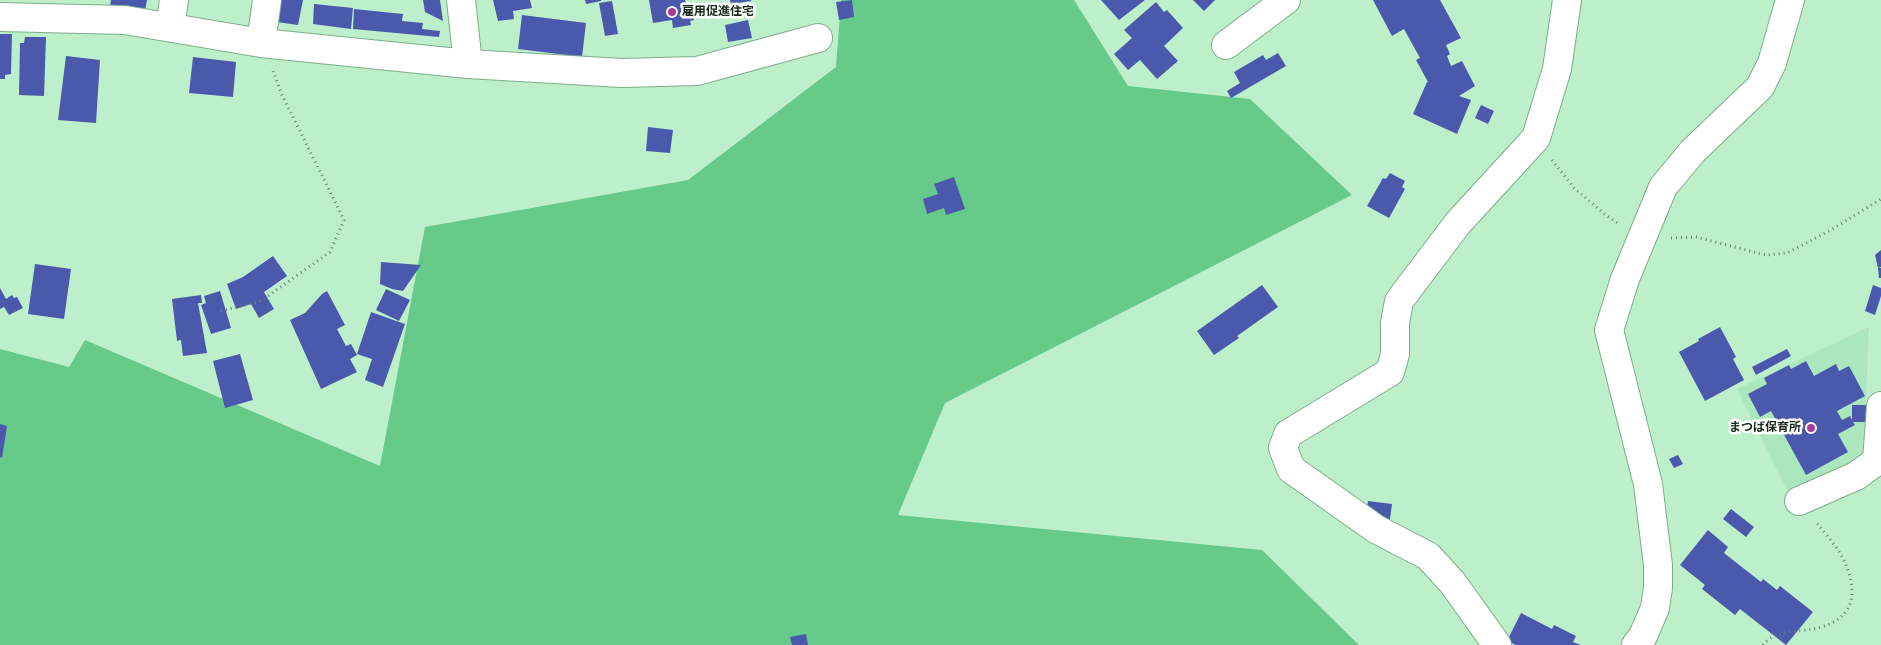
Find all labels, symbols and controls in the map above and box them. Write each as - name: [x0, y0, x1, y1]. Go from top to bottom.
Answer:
- place label: 雇用促進住宅: [682, 5, 754, 19]
- marker: 雇用促進住宅: [666, 6, 678, 18]
- place label: まつば保育所: [1729, 421, 1801, 435]
- marker: まつば保育所: [1805, 422, 1817, 434]

